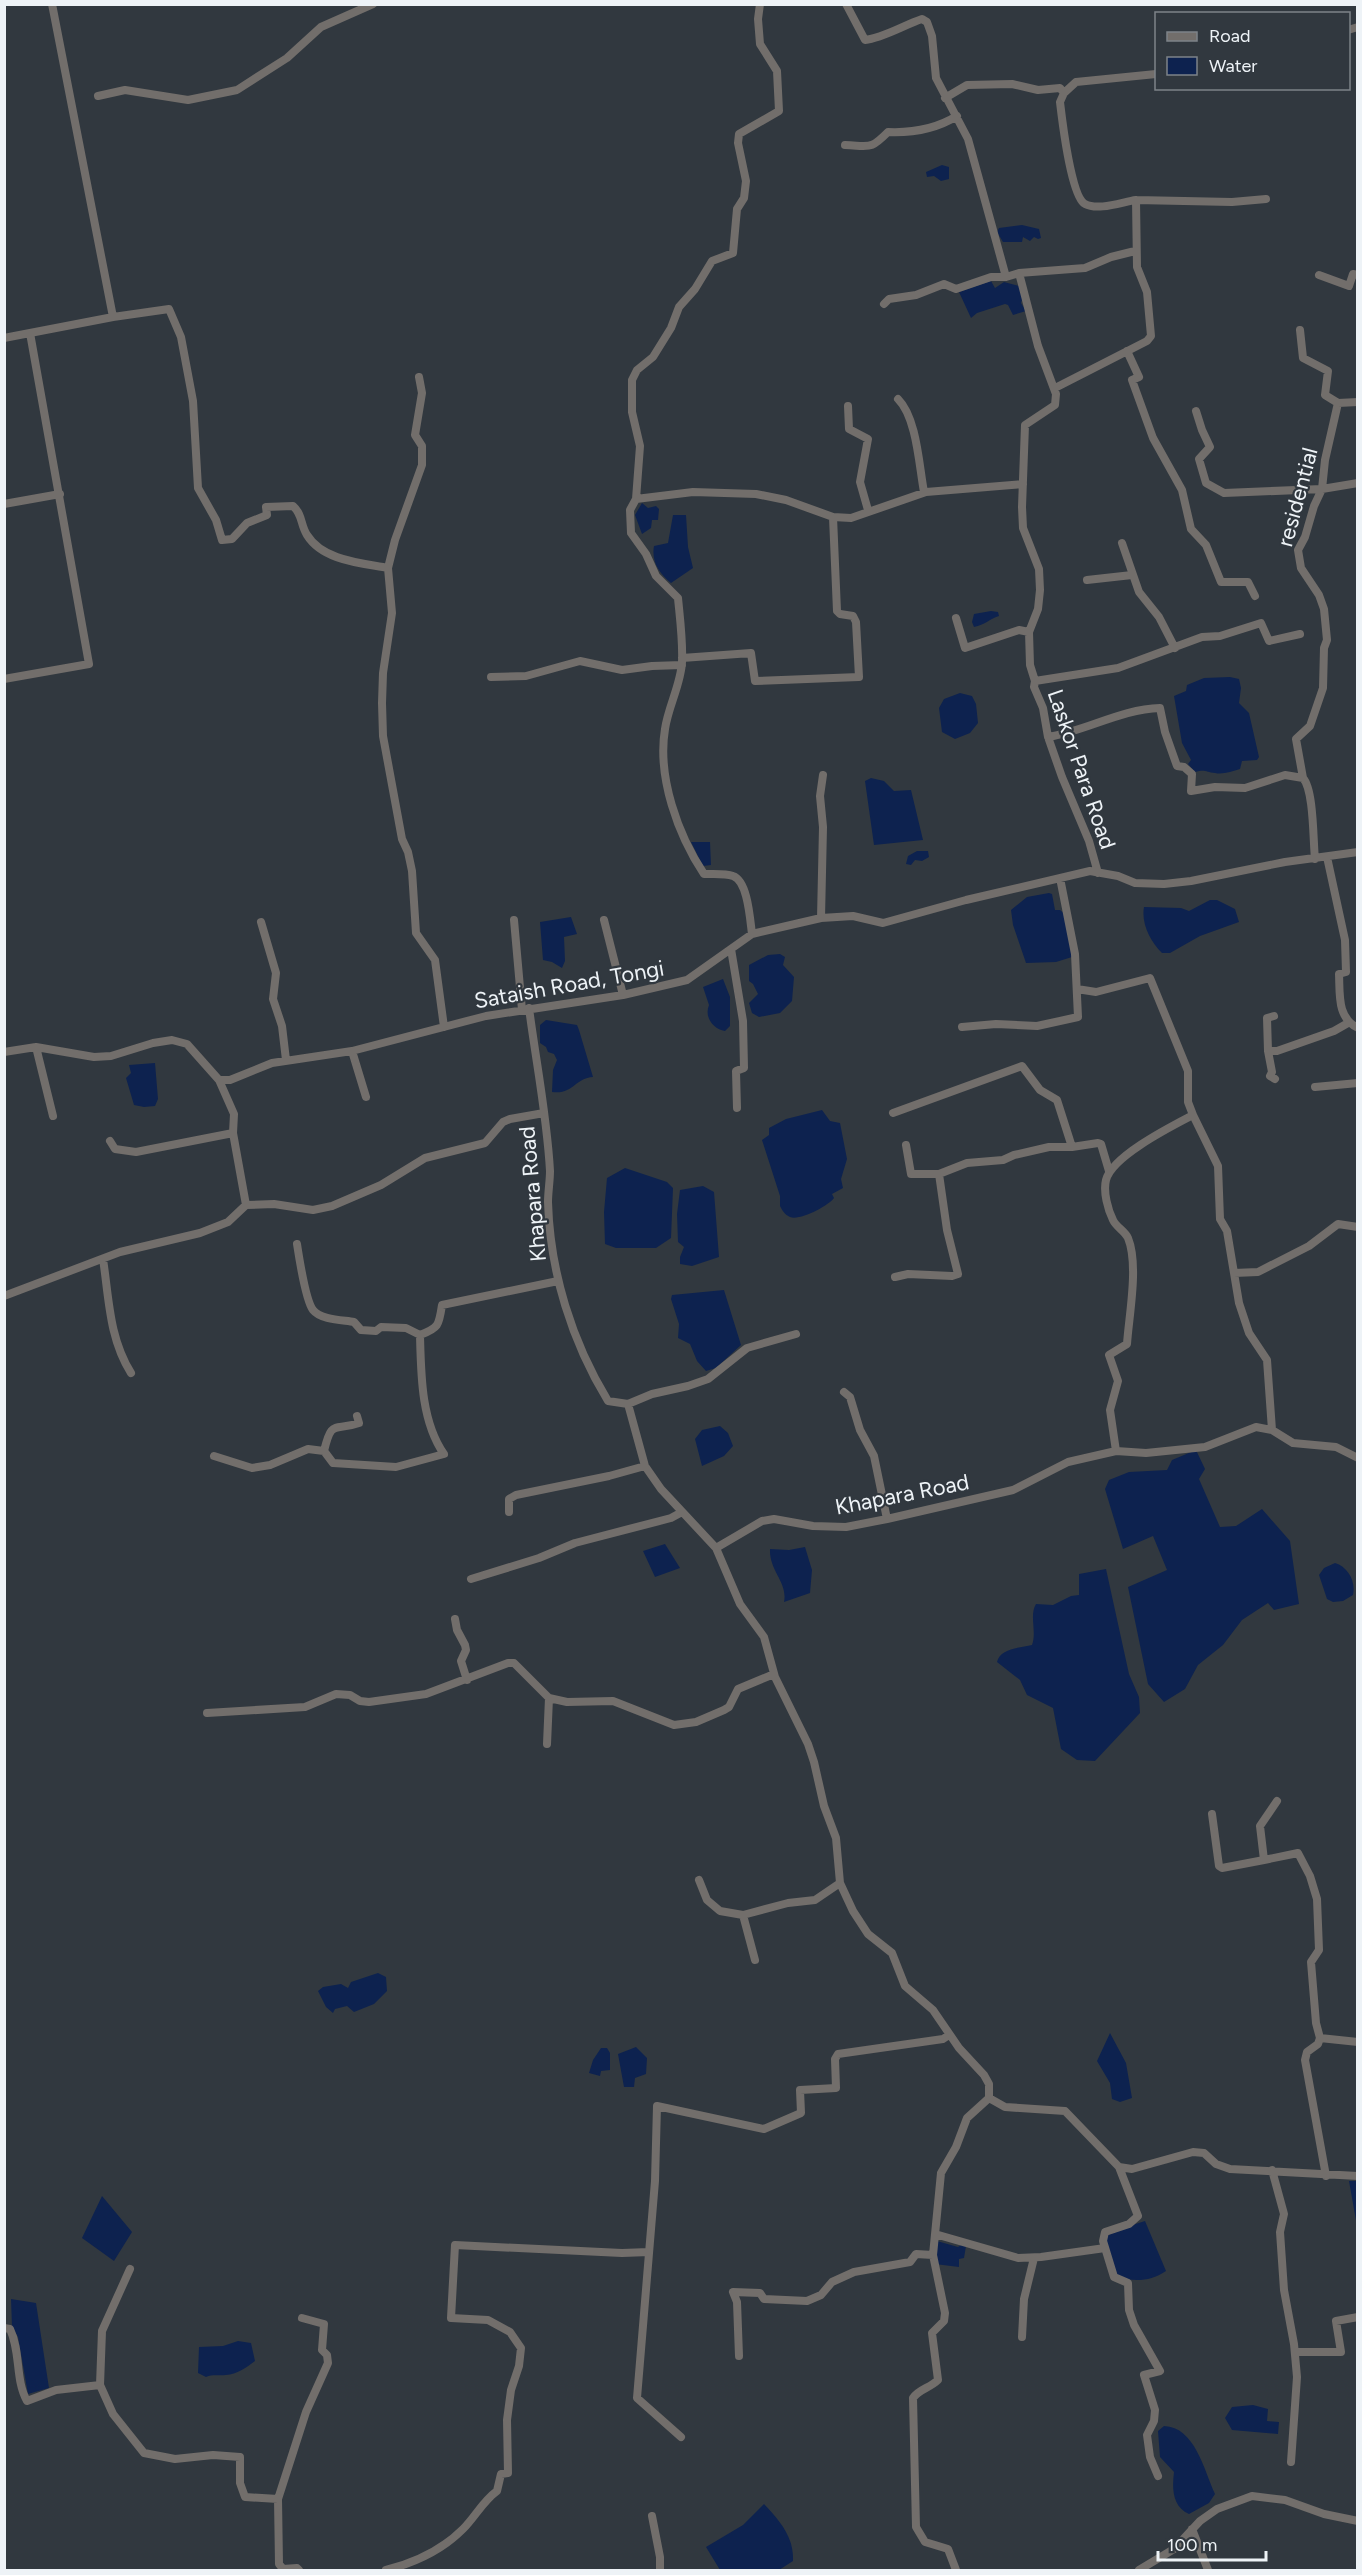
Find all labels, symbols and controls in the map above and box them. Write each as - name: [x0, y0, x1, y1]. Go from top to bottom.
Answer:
- legend: [1155, 12, 1350, 90]
- text: Road: [1209, 25, 1250, 47]
- text: Water: [1209, 55, 1257, 77]
- street label: residential: [1271, 445, 1324, 550]
- street label: Laskor Para Road: [1042, 686, 1122, 853]
- street label: Sataish Road, Tongi: [472, 955, 666, 1014]
- street label: Khapara Road: [513, 1125, 552, 1263]
- street label: Khapara Road: [833, 1468, 971, 1521]
- scale bar: [1158, 2524, 1266, 2562]
- text: 100 m: [1167, 2534, 1217, 2556]

